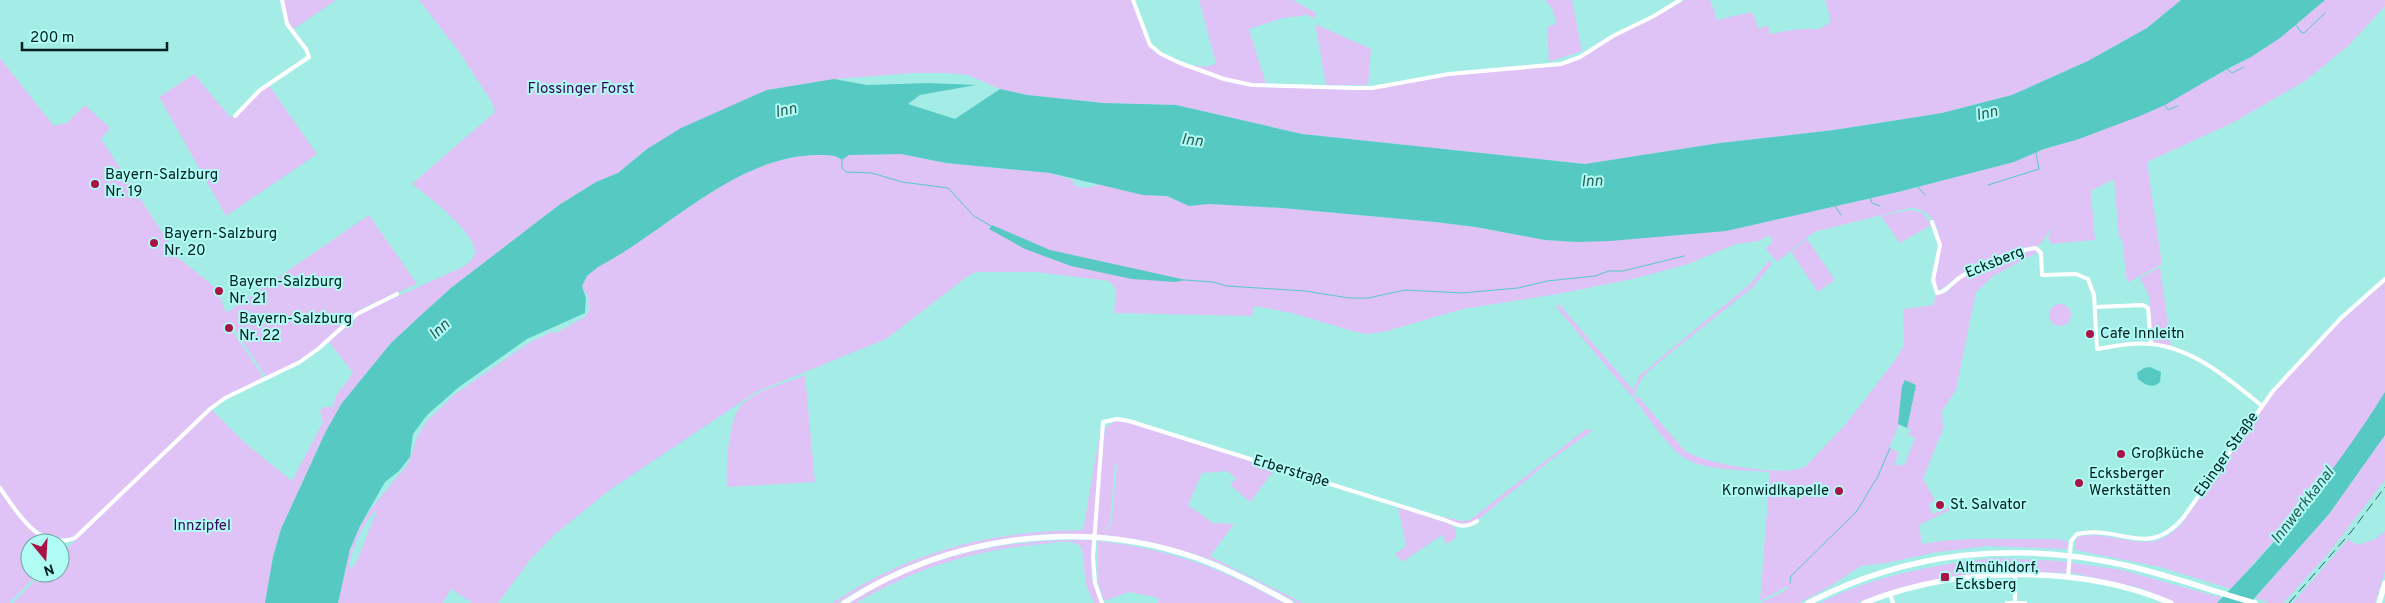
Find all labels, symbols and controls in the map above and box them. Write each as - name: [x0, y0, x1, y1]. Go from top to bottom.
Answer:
- scale bar: [22, 20, 168, 52]
- text: 200 m: [30, 29, 75, 48]
- park label: Flossinger Forst: [528, 80, 634, 99]
- water label: Inn: [773, 99, 799, 123]
- water label: Inn: [1974, 102, 2000, 126]
- water label: Inn: [1180, 130, 1204, 152]
- place label: Bayern-Salzburg Nr. 19: [105, 166, 218, 202]
- water label: Inn: [1581, 171, 1604, 193]
- marker: Bayern-Salzburg Nr. 19: [89, 178, 101, 190]
- place label: Bayern-Salzburg Nr. 20: [164, 225, 277, 261]
- marker: Bayern-Salzburg Nr. 20: [148, 237, 160, 249]
- street label: Ecksberg: [1963, 243, 2027, 283]
- place label: Bayern-Salzburg Nr. 21: [229, 273, 342, 309]
- marker: Bayern-Salzburg Nr. 21: [213, 285, 225, 297]
- place label: Bayern-Salzburg Nr. 22: [239, 310, 352, 346]
- water label: Inn: [425, 315, 455, 345]
- marker: Bayern-Salzburg Nr. 22: [223, 322, 235, 334]
- place label: Cafe Innleitn: [2100, 325, 2184, 344]
- marker: Cafe Innleitn: [2084, 328, 2096, 340]
- street label: Ebinger Straße: [2191, 409, 2263, 501]
- place label: Großküche: [2131, 445, 2204, 464]
- marker: Großküche: [2115, 448, 2127, 460]
- street label: Erberstraße: [1250, 451, 1332, 493]
- water label: Innwerkkanal: [2267, 463, 2340, 548]
- place label: Ecksberger Werkstätten: [2089, 465, 2171, 501]
- marker: Ecksberger Werkstätten: [2073, 477, 2085, 489]
- place label: Kronwidlkapelle: [1722, 482, 1829, 501]
- marker: Kronwidlkapelle: [1833, 485, 1845, 497]
- place label: St. Salvator: [1950, 496, 2027, 515]
- marker: St. Salvator: [1934, 499, 1946, 511]
- park label: Innzipfel: [173, 517, 231, 536]
- north arrow: [20, 533, 70, 583]
- text: N: [41, 559, 56, 579]
- place label: Altmühldorf, Ecksberg: [1955, 559, 2038, 595]
- marker: Altmühldorf, Ecksberg: [1939, 571, 1951, 583]

